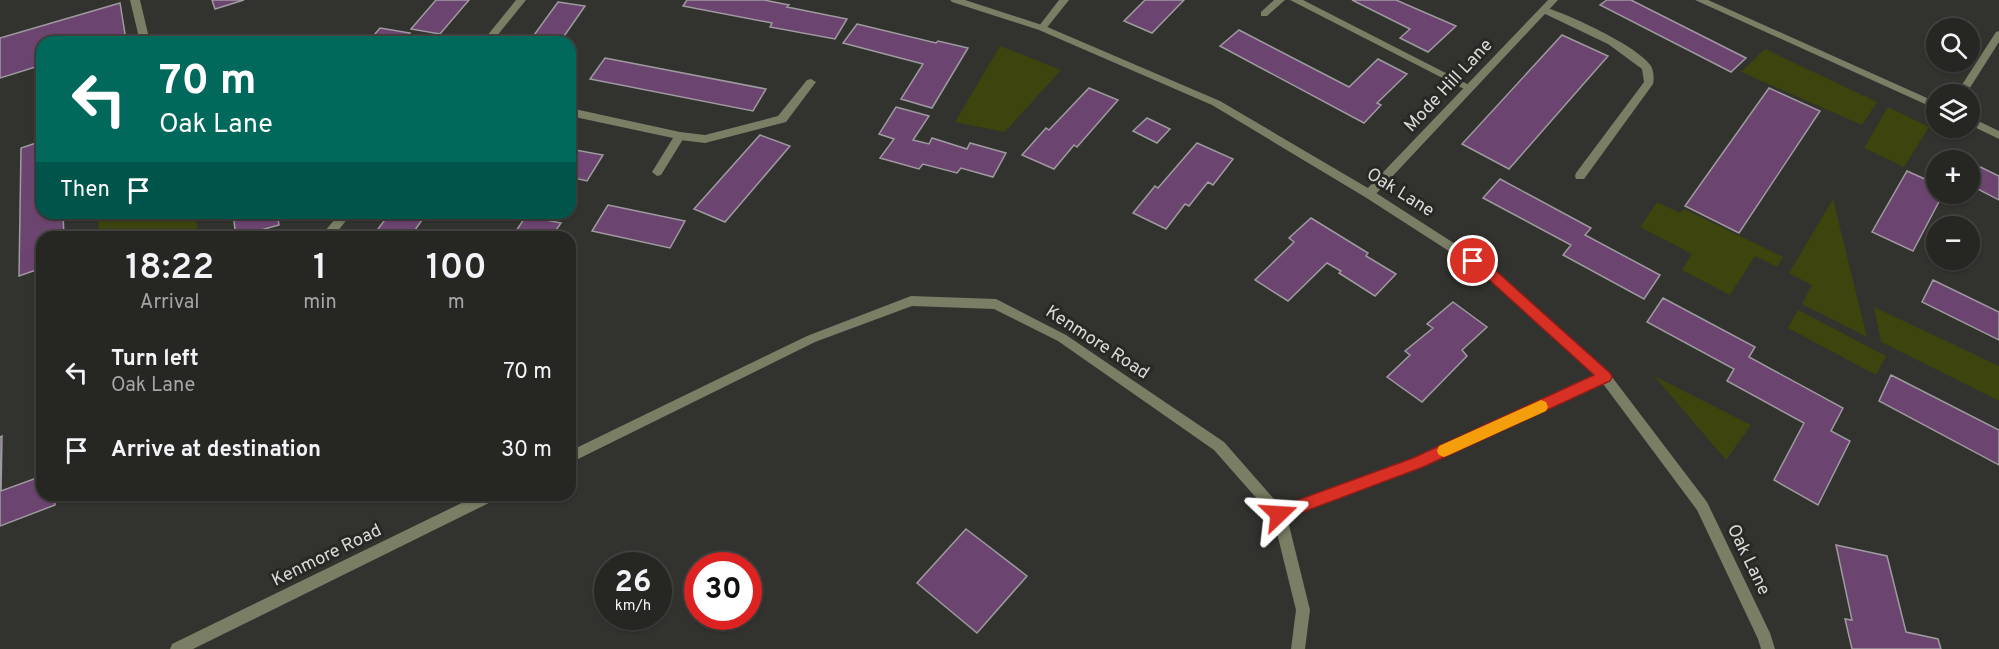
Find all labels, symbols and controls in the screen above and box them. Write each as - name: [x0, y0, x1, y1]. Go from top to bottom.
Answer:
- map controls: [1926, 18, 1980, 270]
- button: search: [1926, 18, 1980, 72]
- street label: Mode Hill Lane: [1400, 34, 1498, 138]
- text: 70 m: [159, 56, 257, 109]
- icon: left: [60, 60, 138, 138]
- button: layers: [1926, 84, 1980, 138]
- text: Oak Lane: [159, 108, 273, 142]
- button: +: [1926, 150, 1980, 204]
- street label: Oak Lane: [1362, 163, 1438, 223]
- icon: arrive: [122, 174, 155, 207]
- text: Then: [60, 177, 110, 204]
- button: −: [1926, 216, 1980, 270]
- pin: [1447, 235, 1498, 286]
- icon: arrive: [1456, 244, 1489, 277]
- text: 18:22: [125, 246, 214, 292]
- text: 1: [313, 246, 327, 292]
- text: 100: [426, 246, 487, 292]
- text: Arrival: [140, 290, 199, 316]
- text: min: [303, 290, 337, 316]
- text: m: [448, 290, 465, 316]
- street label: Kenmore Road: [1041, 301, 1153, 385]
- text: Turn left: [111, 346, 199, 373]
- icon: left: [60, 356, 93, 389]
- text: 70 m: [503, 359, 552, 386]
- text: Oak Lane: [111, 373, 195, 399]
- icon: arrive: [60, 434, 93, 467]
- text: Arrive at destination: [111, 437, 321, 464]
- text: 30 m: [501, 437, 552, 464]
- position arrow: [1247, 482, 1311, 546]
- street label: Kenmore Road: [268, 520, 386, 592]
- street label: Oak Lane: [1721, 521, 1775, 599]
- speed limit sign: 30: [684, 552, 762, 630]
- text: 26: [615, 565, 651, 602]
- text: km/h: [615, 597, 651, 616]

